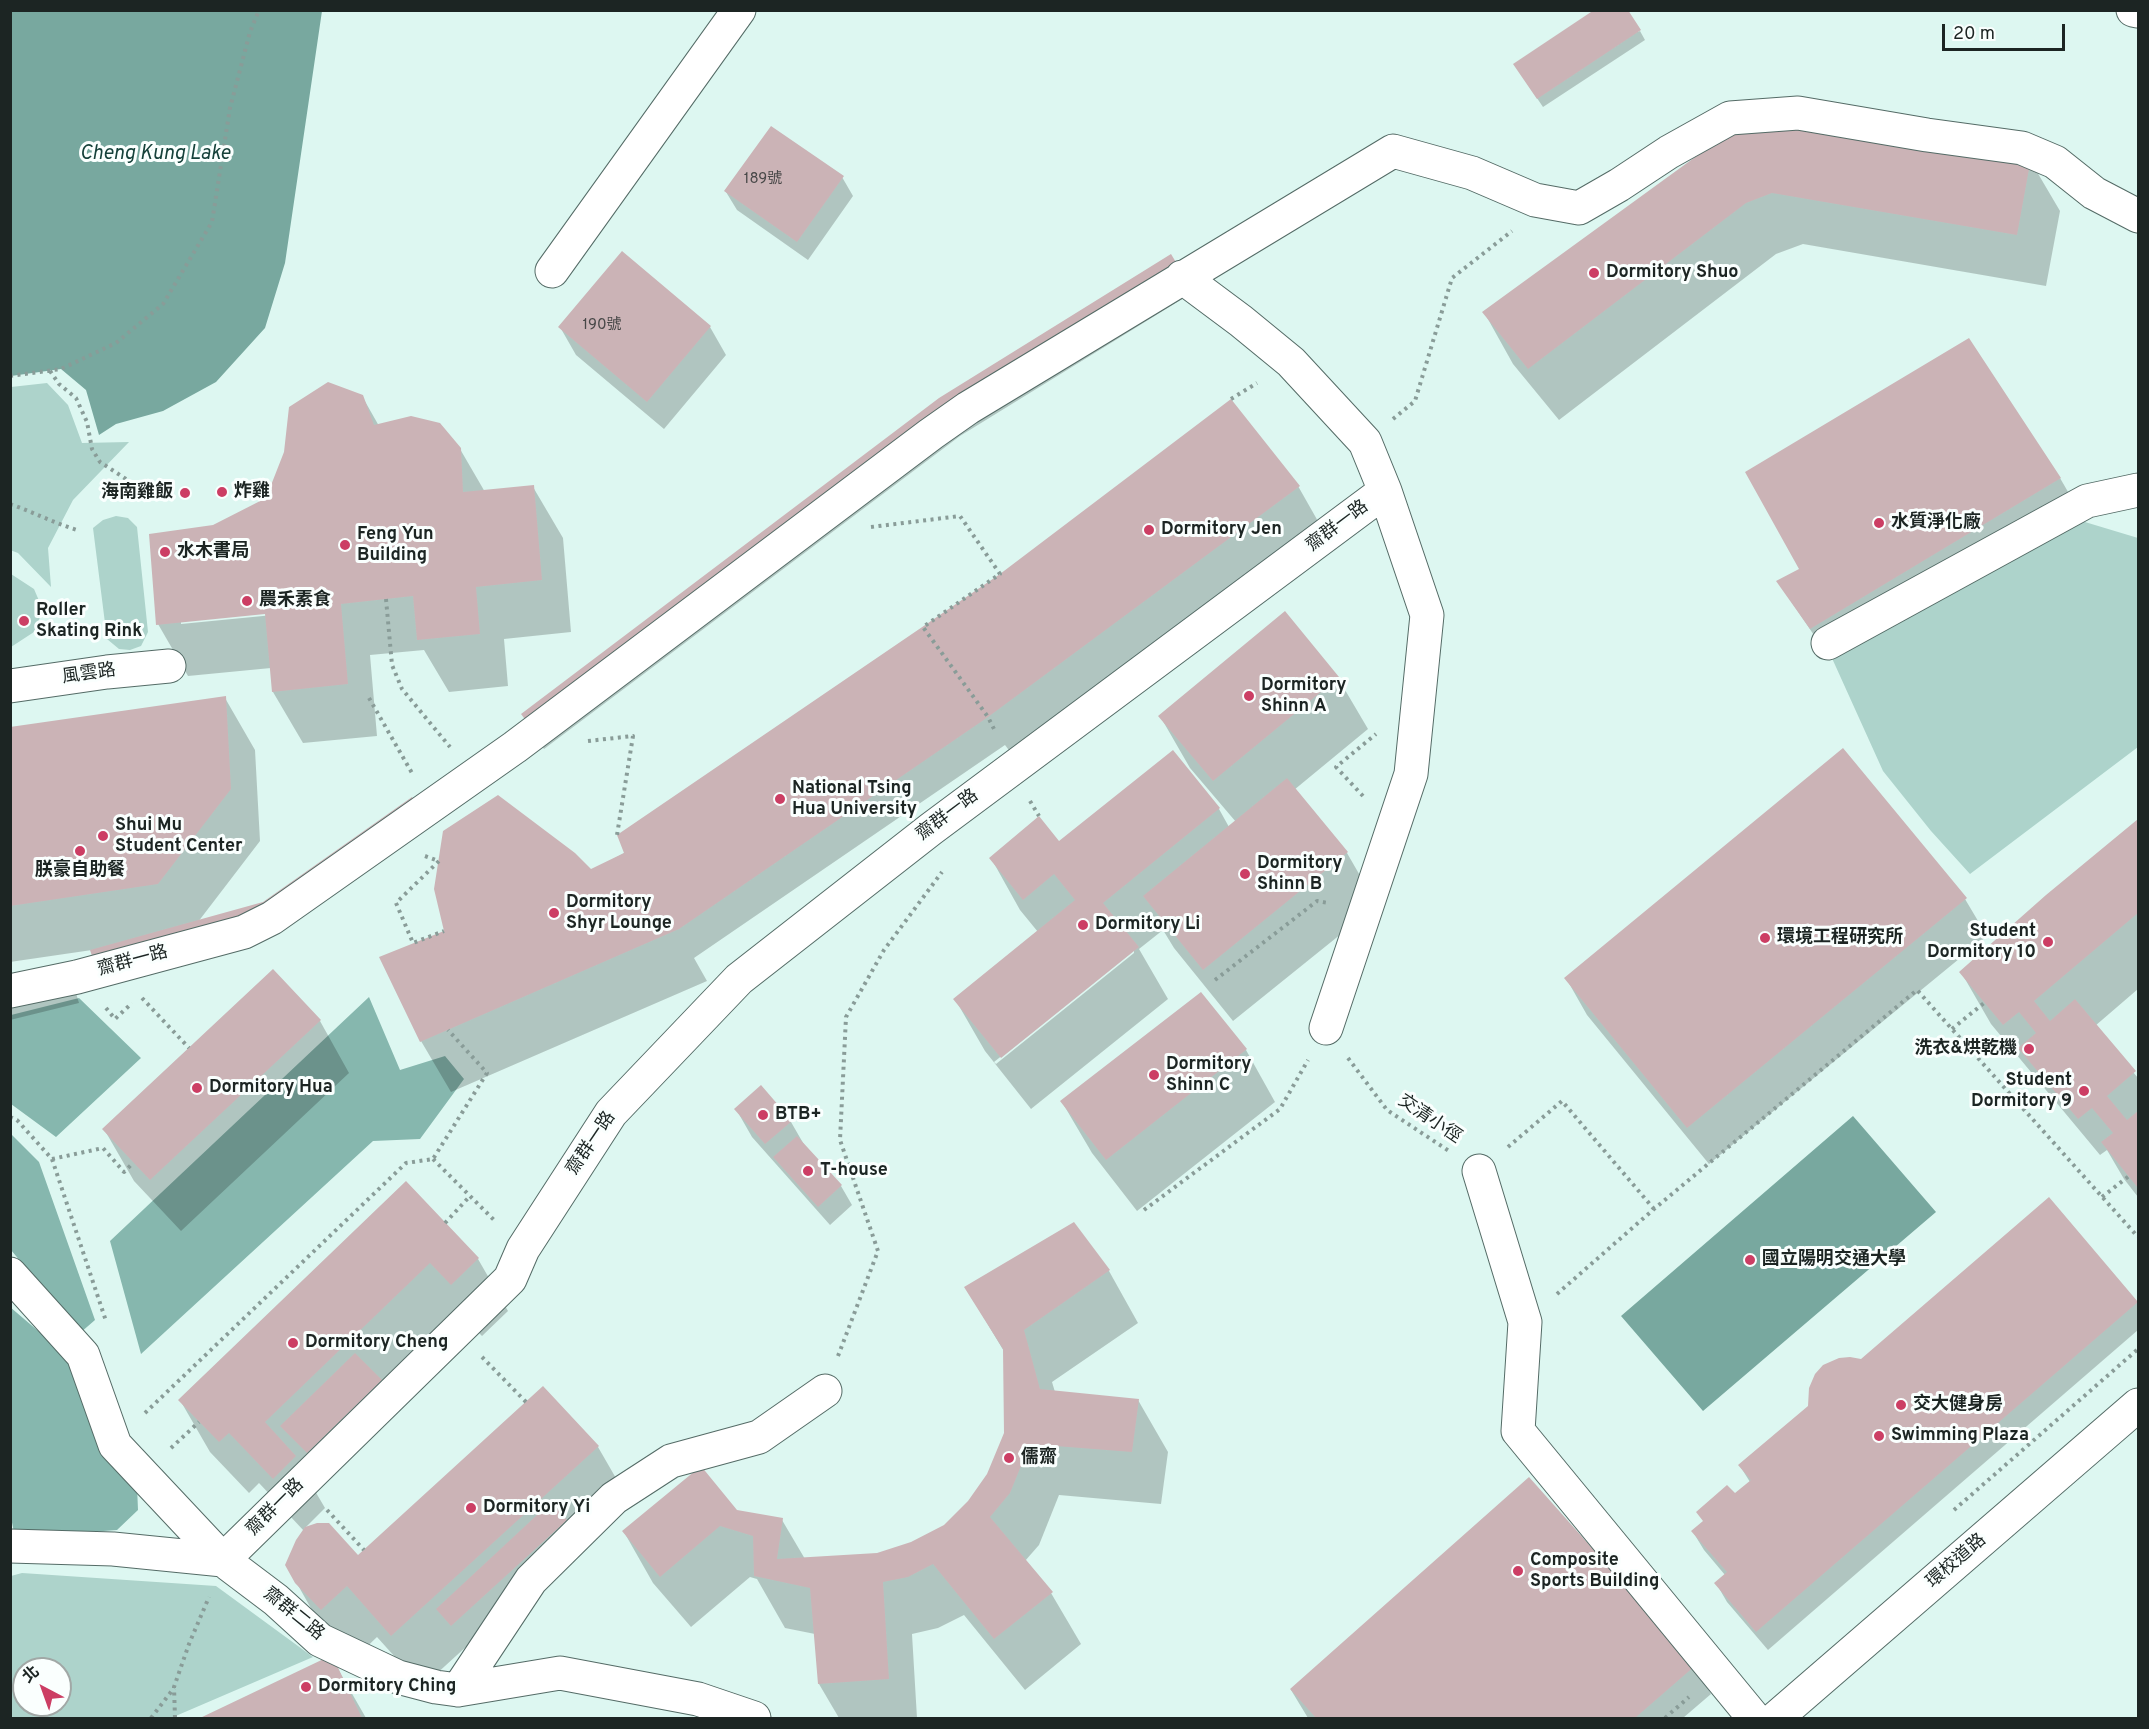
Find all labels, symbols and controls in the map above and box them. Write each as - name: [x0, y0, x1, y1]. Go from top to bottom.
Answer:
- scale bar: [1945, 12, 2068, 50]
- text: 20 m: [1953, 23, 1995, 46]
- water label: Cheng Kung Lake: [80, 143, 230, 167]
- house number: 189號: [744, 171, 782, 189]
- place label: Dormitory Shuo: [1606, 262, 1738, 284]
- marker: Dormitory Shuo: [1587, 266, 1601, 280]
- house number: 190號: [582, 317, 622, 335]
- place label: 炸雞: [234, 481, 270, 503]
- place label: 海南雞飯: [101, 482, 173, 504]
- marker: 炸雞: [215, 485, 229, 499]
- marker: 海南雞飯: [178, 486, 192, 500]
- street label: 齋群一路: [1303, 497, 1373, 557]
- place label: 水質淨化廠: [1891, 512, 1981, 534]
- marker: 水質淨化廠: [1872, 516, 1886, 530]
- place label: Dormitory Jen: [1161, 519, 1282, 541]
- marker: Dormitory Jen: [1142, 523, 1156, 537]
- place label: Feng Yun Building: [357, 524, 434, 566]
- marker: Feng Yun Building: [338, 538, 352, 552]
- place label: 水木書局: [177, 541, 249, 563]
- marker: 水木書局: [158, 545, 172, 559]
- place label: 農禾素食: [259, 590, 331, 612]
- marker: 農禾素食: [240, 594, 254, 608]
- place label: Roller Skating Rink: [36, 600, 142, 642]
- marker: Roller Skating Rink: [17, 614, 31, 628]
- street label: 風雲路: [61, 661, 117, 689]
- place label: Dormitory Shinn A: [1261, 675, 1347, 718]
- marker: Dormitory Shinn A: [1242, 689, 1256, 703]
- place label: National Tsing Hua University: [792, 778, 917, 820]
- street label: 齋群一路: [913, 786, 983, 846]
- marker: National Tsing Hua University: [773, 792, 787, 806]
- place label: Shui Mu Student Center: [115, 815, 243, 858]
- marker: Shui Mu Student Center: [96, 829, 110, 843]
- marker: 朕豪自助餐: [73, 844, 87, 858]
- place label: Dormitory Shinn B: [1257, 853, 1343, 896]
- place label: 朕豪自助餐: [35, 860, 125, 882]
- marker: Dormitory Shinn B: [1238, 867, 1252, 881]
- place label: Dormitory Shyr Lounge: [566, 892, 672, 934]
- marker: Dormitory Shyr Lounge: [547, 906, 561, 920]
- place label: Dormitory Li: [1095, 914, 1200, 936]
- marker: Dormitory Li: [1076, 918, 1090, 932]
- place label: Student Dormitory 10: [1927, 921, 2036, 964]
- place label: 環境工程研究所: [1777, 927, 1903, 949]
- marker: 環境工程研究所: [1758, 931, 1772, 945]
- marker: Student Dormitory 10: [2041, 935, 2055, 949]
- street label: 齋群一路: [95, 942, 171, 982]
- place label: 洗衣&烘乾機: [1914, 1038, 2017, 1060]
- marker: 洗衣&烘乾機: [2022, 1042, 2036, 1056]
- place label: Dormitory Shinn C: [1166, 1054, 1252, 1096]
- marker: Dormitory Shinn C: [1147, 1068, 1161, 1082]
- place label: Student Dormitory 9: [1971, 1070, 2072, 1112]
- place label: Dormitory Hua: [209, 1077, 333, 1099]
- marker: Dormitory Hua: [190, 1081, 204, 1095]
- marker: Student Dormitory 9: [2077, 1084, 2091, 1098]
- street label: 交清小徑: [1393, 1091, 1465, 1149]
- place label: BTB+: [775, 1104, 822, 1126]
- street label: 齋群一路: [563, 1108, 621, 1180]
- marker: BTB+: [756, 1108, 770, 1122]
- place label: T-house: [820, 1160, 888, 1182]
- marker: T-house: [801, 1164, 815, 1178]
- place label: 國立陽明交通大學: [1762, 1249, 1906, 1271]
- marker: 國立陽明交通大學: [1743, 1253, 1757, 1267]
- place label: Dormitory Cheng: [305, 1332, 449, 1354]
- marker: Dormitory Cheng: [286, 1336, 300, 1350]
- place label: 交大健身房: [1913, 1394, 2003, 1416]
- marker: 交大健身房: [1894, 1398, 1908, 1412]
- place label: Swimming Plaza: [1891, 1425, 2029, 1447]
- marker: Swimming Plaza: [1872, 1429, 1886, 1443]
- place label: 儒齋: [1021, 1447, 1057, 1469]
- marker: 儒齋: [1002, 1451, 1016, 1465]
- street label: 齋群一路: [243, 1475, 309, 1541]
- place label: Dormitory Yi: [483, 1497, 590, 1519]
- marker: Dormitory Yi: [464, 1501, 478, 1515]
- street label: 環校道路: [1923, 1530, 1991, 1594]
- place label: Composite Sports Building: [1530, 1550, 1659, 1592]
- marker: Composite Sports Building: [1511, 1564, 1525, 1578]
- street label: 齋群二路: [258, 1584, 328, 1646]
- north arrow: [12, 1657, 72, 1717]
- text: 北: [19, 1662, 44, 1688]
- place label: Dormitory Ching: [318, 1676, 456, 1698]
- marker: Dormitory Ching: [299, 1680, 313, 1694]

